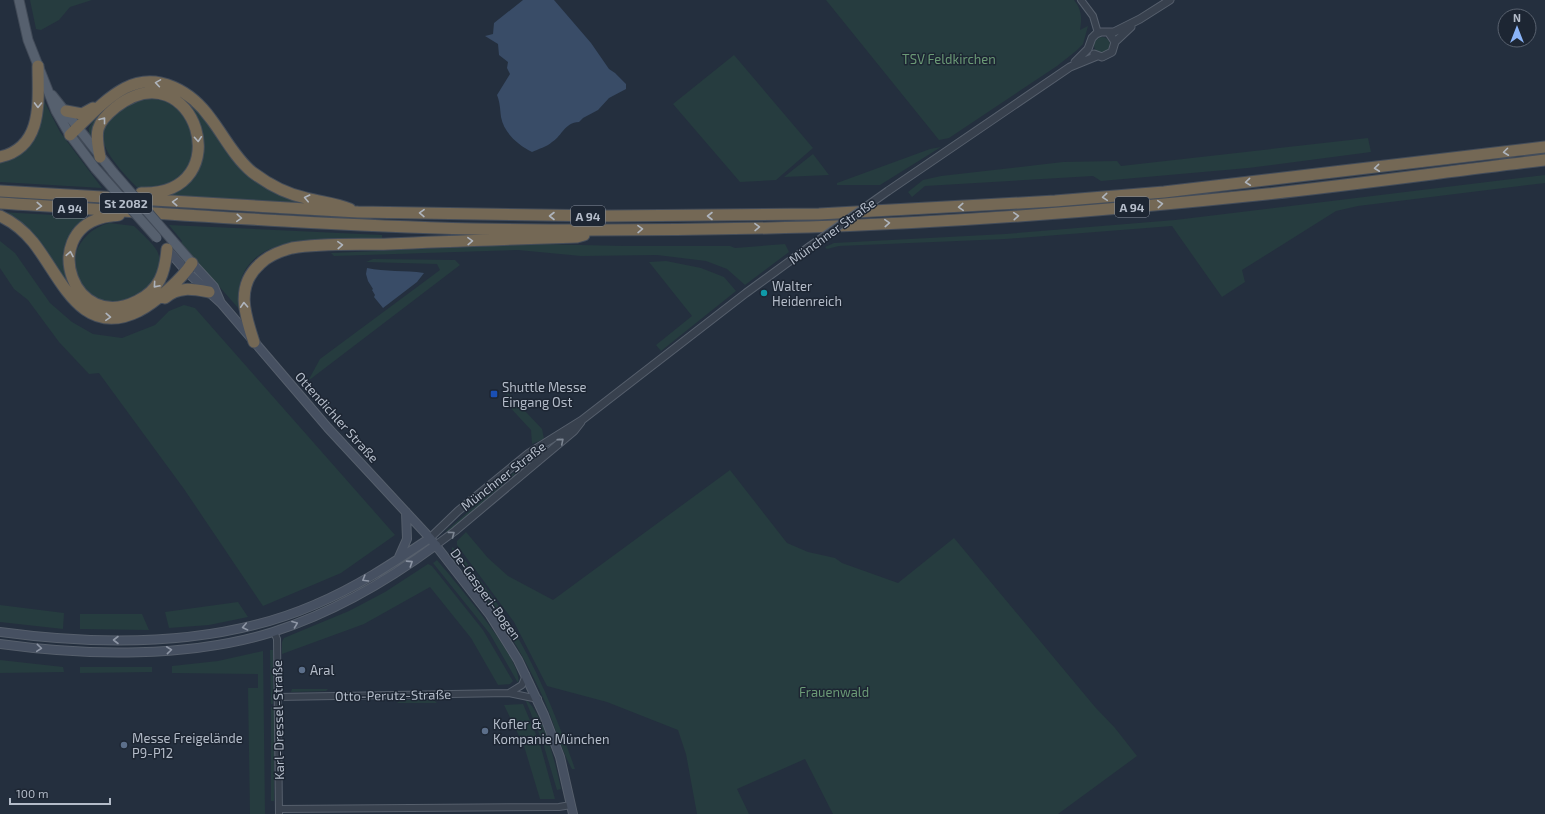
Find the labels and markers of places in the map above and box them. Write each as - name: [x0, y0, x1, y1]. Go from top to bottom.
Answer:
- place label: Walter Heidenreich: [772, 278, 842, 309]
- marker: Walter Heidenreich: [759, 288, 769, 298]
- place label: Shuttle Messe Eingang Ost: [502, 379, 586, 410]
- marker: Shuttle Messe Eingang Ost: [489, 389, 499, 399]
- place label: Aral: [310, 662, 334, 678]
- marker: Aral: [297, 665, 307, 675]
- place label: Kofler & Kompanie München: [493, 716, 609, 747]
- marker: Kofler & Kompanie München: [480, 726, 490, 736]
- place label: Messe Freigelände P9-P12: [132, 730, 243, 761]
- marker: Messe Freigelände P9-P12: [119, 740, 129, 750]

